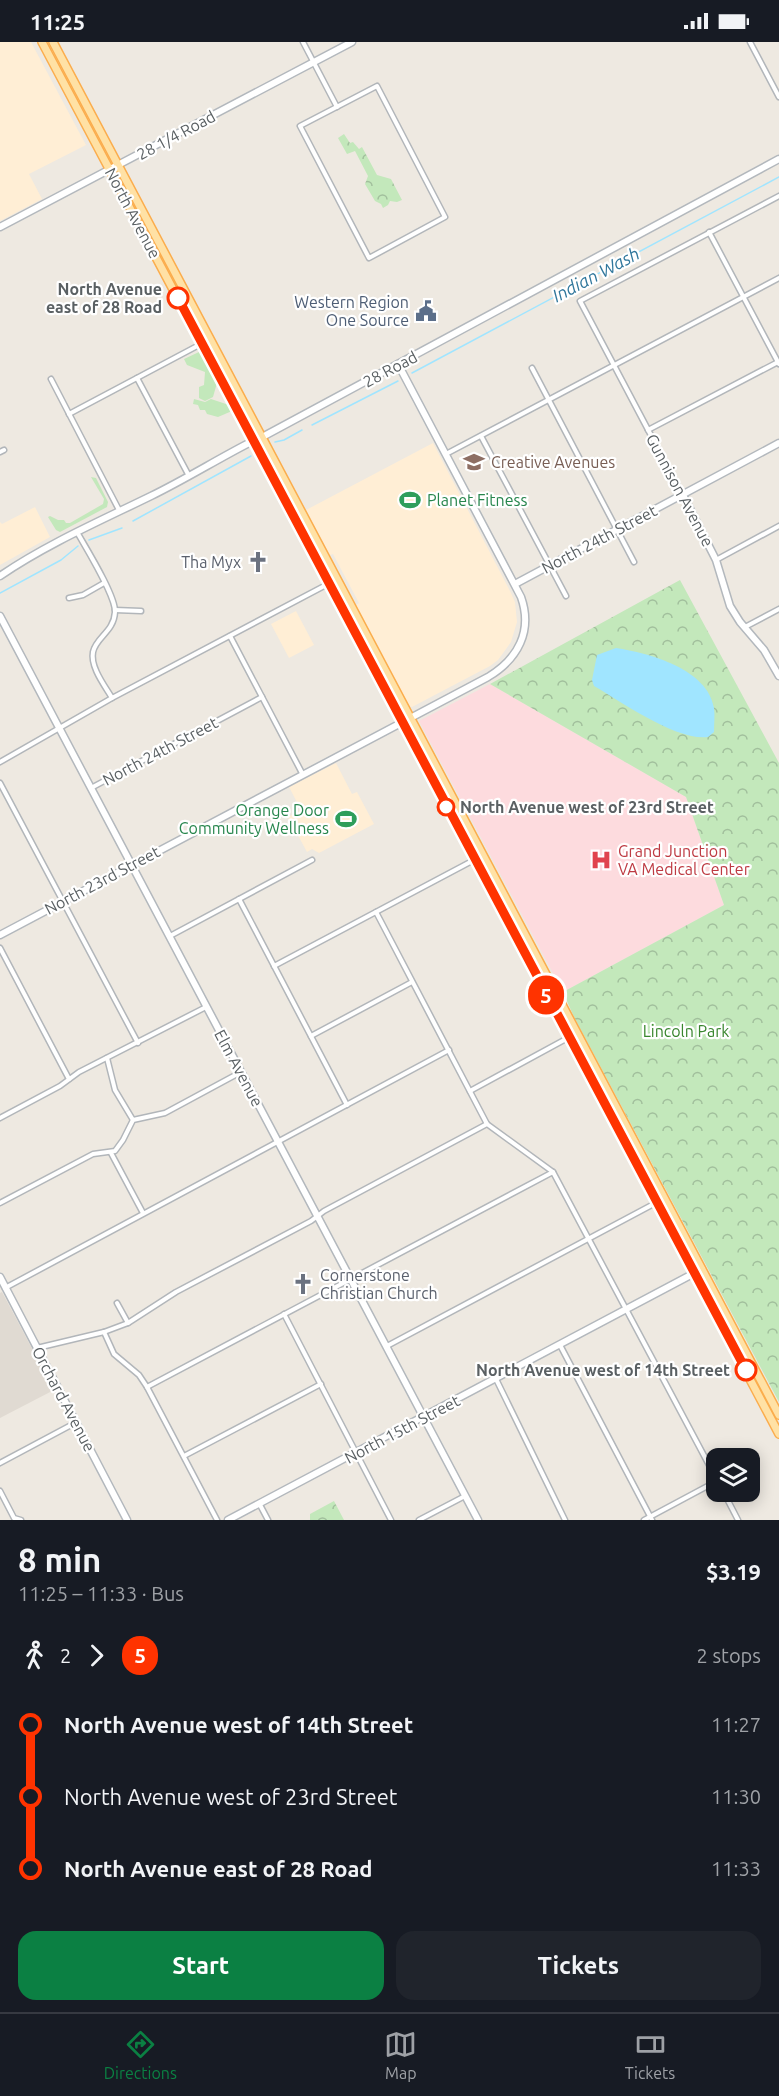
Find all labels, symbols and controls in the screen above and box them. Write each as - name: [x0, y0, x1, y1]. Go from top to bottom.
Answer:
- text: 11:25: [30, 9, 85, 34]
- street label: 28 1/4 Road: [134, 107, 218, 163]
- street label: North Avenue: [102, 165, 164, 261]
- water label: Indian Wash: [548, 243, 643, 305]
- place label: North Avenue east of 28 Road: [46, 280, 162, 316]
- marker: North Avenue east of 28 Road: [167, 287, 189, 309]
- place label: Western Region One Source: [294, 293, 409, 329]
- public building icon: Western Region One Source: [414, 299, 438, 323]
- street label: 28 Road: [360, 347, 420, 391]
- street label: Gunnison Avenue: [643, 431, 717, 549]
- school or university icon: Creative Avenues: [462, 450, 486, 474]
- place label: Creative Avenues: [491, 453, 615, 471]
- sports icon: Planet Fitness: [398, 488, 422, 512]
- place label: Planet Fitness: [427, 491, 527, 509]
- street label: North 24th Street: [538, 501, 660, 577]
- church icon: Tha Myx: [246, 550, 270, 574]
- place label: Tha Myx: [181, 553, 241, 571]
- street label: North 24th Street: [99, 713, 221, 789]
- marker: North Avenue west of 23rd Street: [437, 798, 455, 816]
- place label: North Avenue west of 23rd Street: [460, 798, 714, 816]
- place label: Orange Door Community Wellness: [179, 801, 329, 837]
- sports icon: Orange Door Community Wellness: [334, 807, 358, 831]
- street label: North 23rd Street: [41, 842, 163, 918]
- place label: Grand Junction VA Medical Center: [618, 842, 750, 878]
- hospital icon: Grand Junction VA Medical Center: [589, 848, 613, 872]
- line badge: 5: [526, 976, 566, 1014]
- text: 5: [540, 983, 552, 1007]
- park label: Lincoln Park: [643, 1022, 729, 1040]
- street label: Elm Avenue: [211, 1026, 267, 1110]
- place label: Cornerstone Christian Church: [320, 1266, 438, 1302]
- church icon: Cornerstone Christian Church: [291, 1272, 315, 1296]
- street label: Orchard Avenue: [29, 1343, 99, 1455]
- marker: North Avenue west of 14th Street: [735, 1359, 757, 1381]
- place label: North Avenue west of 14th Street: [476, 1361, 730, 1379]
- street label: North 15th Street: [341, 1391, 463, 1467]
- map controls: [706, 1448, 760, 1502]
- button: layers: [706, 1448, 760, 1502]
- text: 8 min: [18, 1541, 101, 1578]
- text: $3.19: [706, 1559, 761, 1584]
- text: 11:25 – 11:33 · Bus: [18, 1582, 184, 1605]
- icon: walk: [18, 1639, 51, 1672]
- icon: forward: [80, 1639, 113, 1672]
- text: 5: [134, 1643, 146, 1667]
- text: 2: [60, 1644, 71, 1667]
- text: 2 stops: [697, 1644, 761, 1667]
- text: North Avenue west of 14th Street: [64, 1712, 413, 1737]
- text: 11:27: [711, 1713, 761, 1736]
- text: North Avenue west of 23rd Street: [64, 1784, 398, 1809]
- text: 11:30: [711, 1785, 761, 1808]
- text: North Avenue east of 28 Road: [64, 1856, 373, 1881]
- text: 11:33: [711, 1857, 761, 1880]
- button: Start: [18, 1931, 384, 2000]
- button: Tickets: [396, 1931, 761, 2000]
- tab: Directions: [104, 2028, 177, 2082]
- tab: Map: [384, 2028, 417, 2082]
- tab: Tickets: [625, 2028, 675, 2082]

